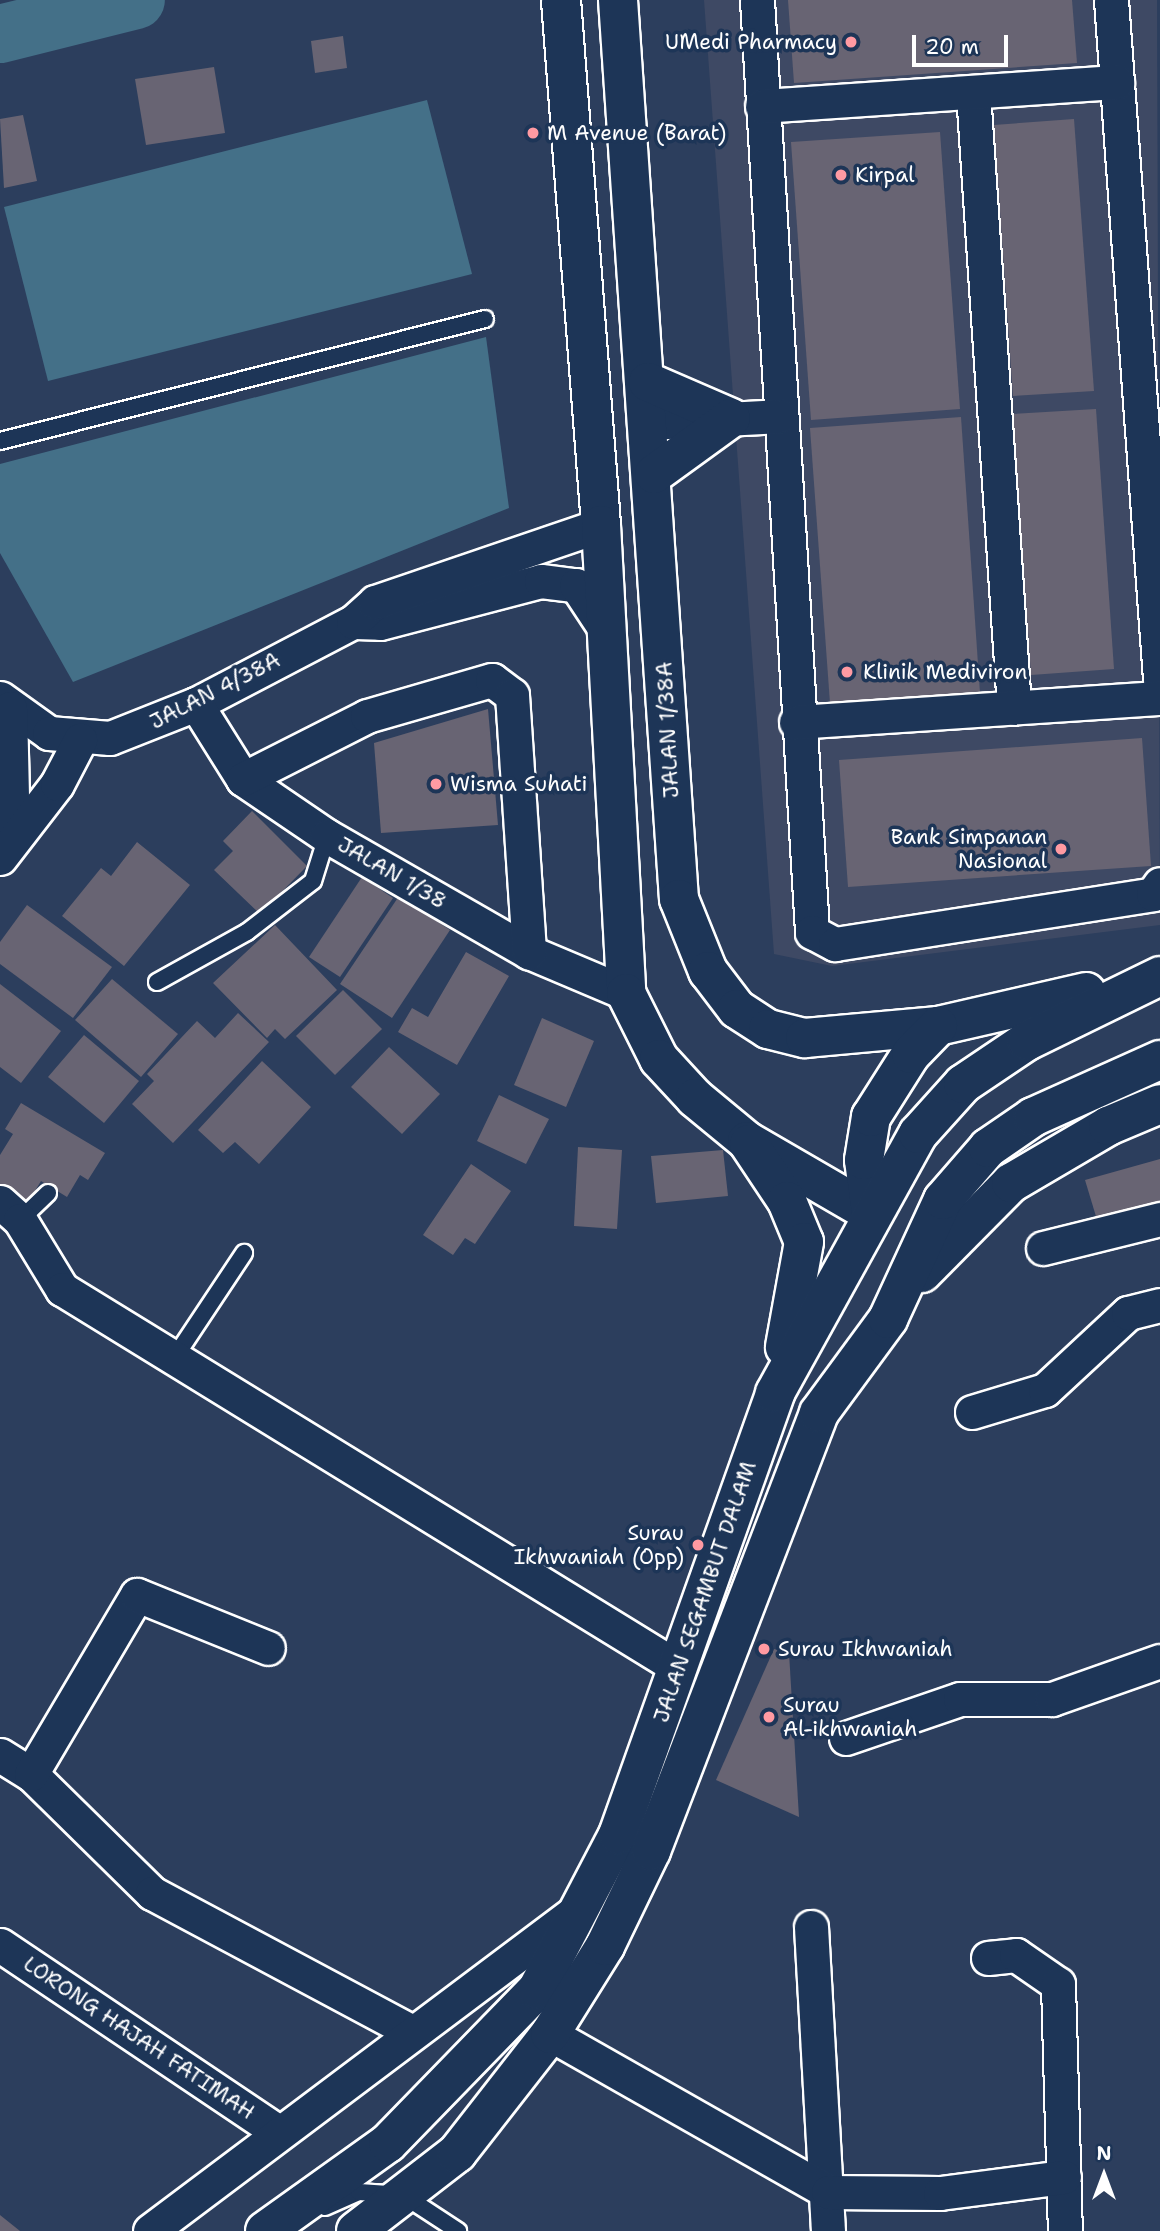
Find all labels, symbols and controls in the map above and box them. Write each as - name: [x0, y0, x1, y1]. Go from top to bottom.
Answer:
- scale bar: [915, 21, 1011, 65]
- place label: UMedi Pharmacy: [665, 29, 837, 55]
- text: 20 m: [925, 33, 979, 61]
- marker: UMedi Pharmacy: [843, 34, 859, 50]
- place label: M Avenue (Barat): [547, 120, 726, 146]
- marker: M Avenue (Barat): [525, 125, 541, 141]
- place label: Kirpal: [855, 162, 915, 188]
- marker: Kirpal: [833, 167, 849, 183]
- street label: JALAN 4/38A: [146, 647, 284, 735]
- place label: Klinik Mediviron: [863, 659, 1027, 685]
- street label: JALAN 1/38A: [652, 661, 684, 799]
- marker: Klinik Mediviron: [837, 662, 857, 682]
- place label: Wisma Suhati: [450, 771, 587, 797]
- marker: Wisma Suhati: [428, 776, 444, 792]
- place label: Bank Simpanan Nasional: [891, 824, 1047, 874]
- street label: JALAN 1/38: [333, 832, 451, 914]
- marker: Bank Simpanan Nasional: [1053, 841, 1069, 857]
- street label: JALAN SEGAMBUT DALAM: [648, 1458, 762, 1726]
- place label: Surau Ikhwaniah (Opp): [514, 1520, 684, 1570]
- marker: Surau Ikhwaniah (Opp): [690, 1537, 706, 1553]
- place label: Surau Ikhwaniah: [778, 1636, 953, 1662]
- marker: Surau Ikhwaniah: [756, 1641, 772, 1657]
- place label: Surau Al-ikhwaniah: [783, 1692, 917, 1742]
- marker: Surau Al-ikhwaniah: [761, 1709, 777, 1725]
- street label: LORONG HAJAH FATIMAH: [19, 1951, 259, 2125]
- north arrow: [1069, 2140, 1139, 2210]
- text: N: [1096, 2141, 1112, 2166]

